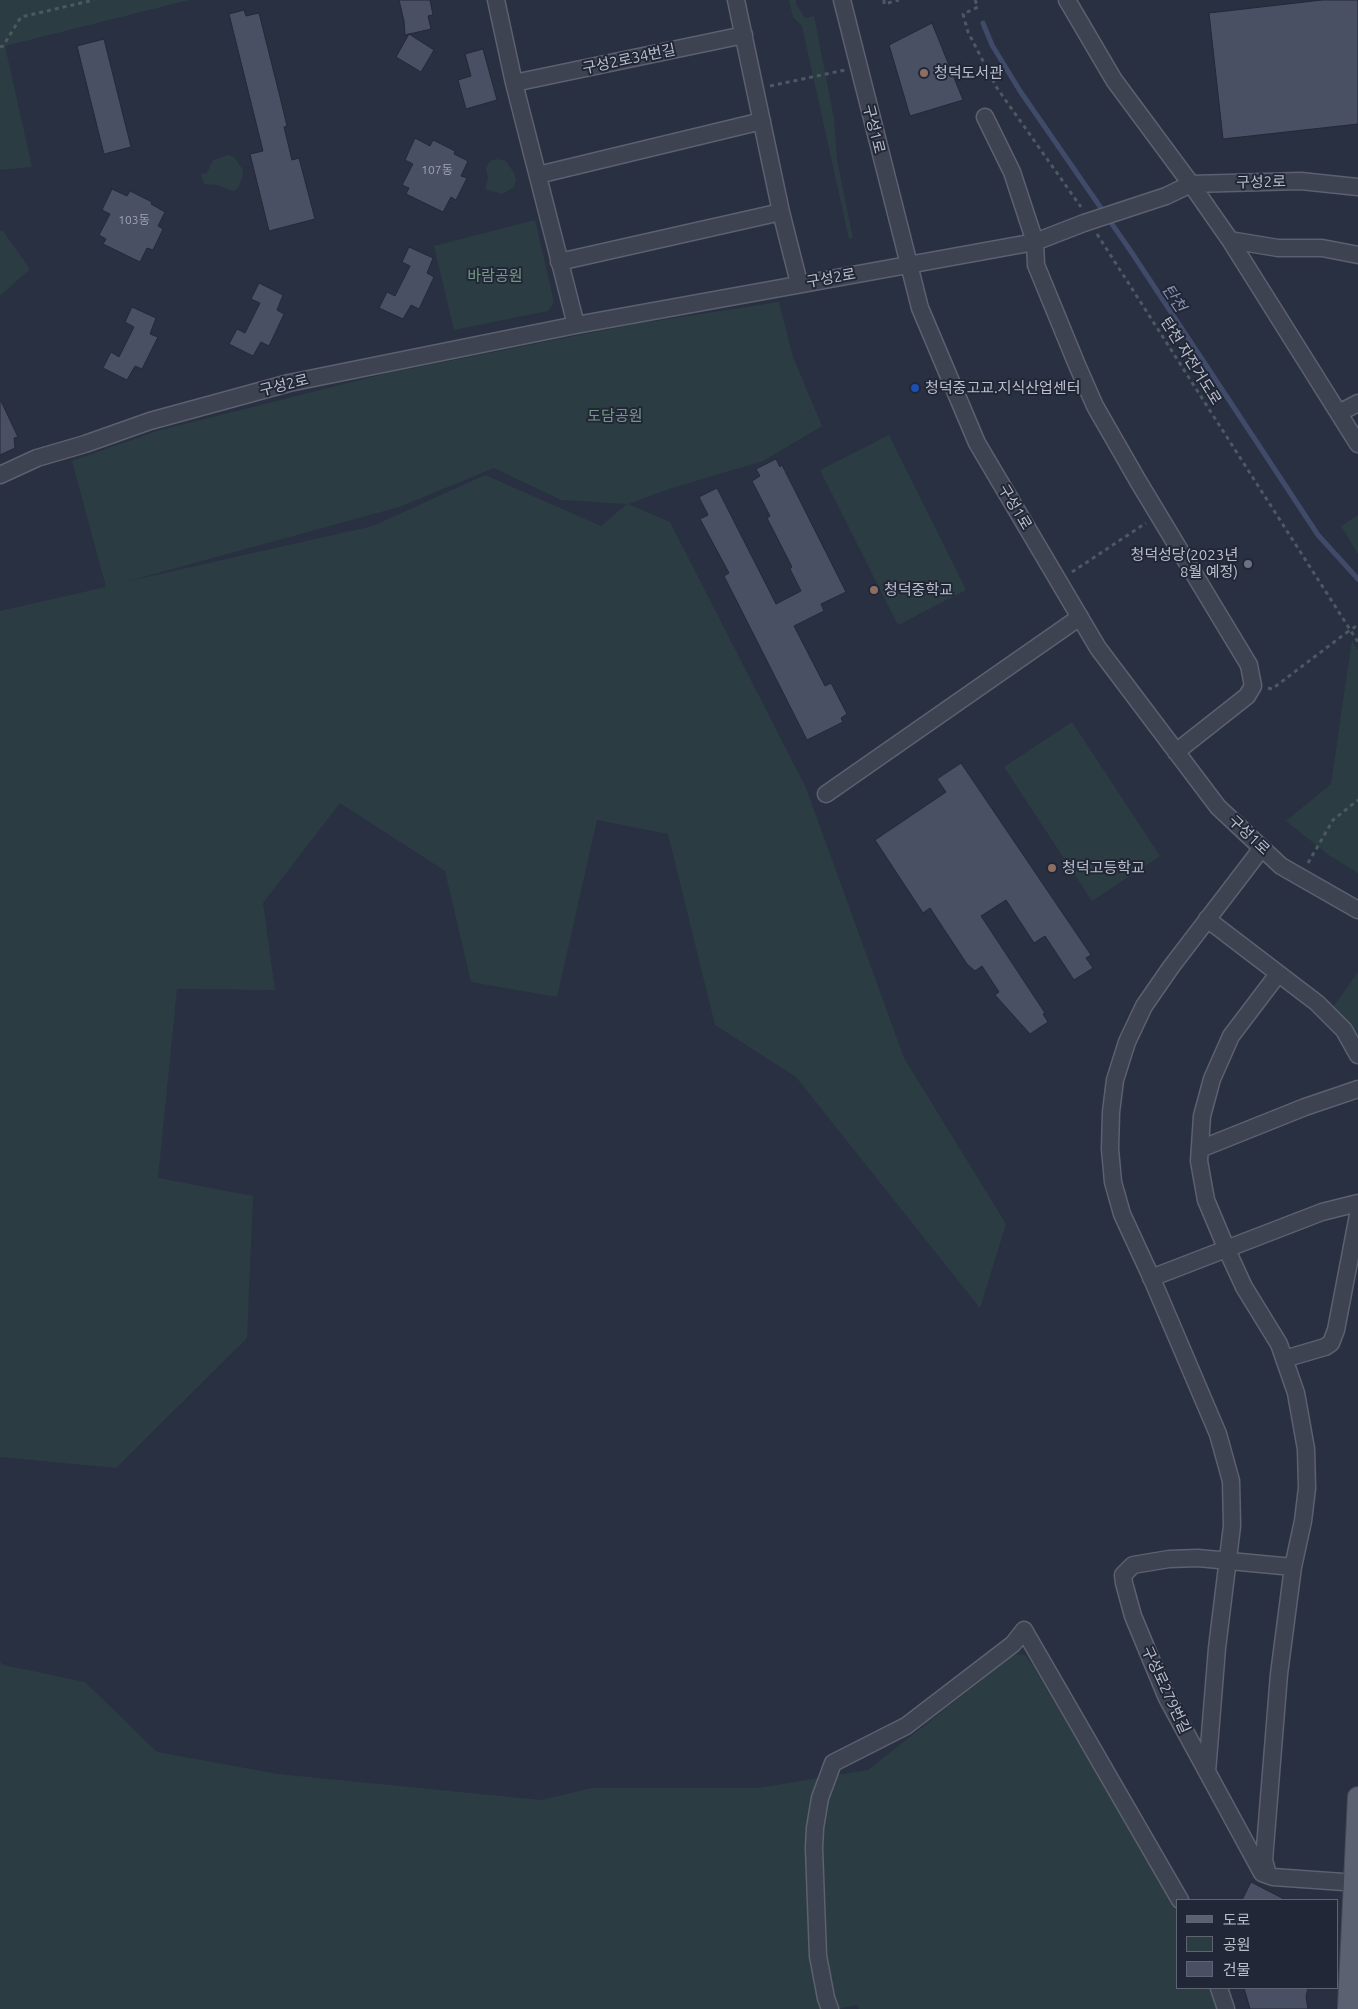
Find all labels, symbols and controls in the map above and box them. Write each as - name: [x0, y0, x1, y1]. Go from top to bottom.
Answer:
- street label: 구성2로34번길: [581, 40, 677, 78]
- place label: 청덕도서관: [934, 64, 1003, 82]
- marker: 청덕도서관: [918, 67, 930, 79]
- street label: 구성1로: [859, 103, 889, 155]
- house number: 107동: [421, 163, 453, 177]
- street label: 구성2로: [1236, 173, 1286, 191]
- house number: 103동: [118, 213, 150, 227]
- street label: 구성2로: [805, 265, 857, 291]
- park label: 바람공원: [467, 267, 523, 285]
- water label: 탄천: [1158, 280, 1190, 316]
- street label: 탄천 자전거도로: [1157, 314, 1225, 408]
- street label: 구성2로: [258, 370, 310, 400]
- place label: 청덕중고교.지식산업센터: [925, 379, 1080, 397]
- marker: 청덕중고교.지식산업센터: [909, 382, 921, 394]
- park label: 도담공원: [587, 407, 643, 425]
- street label: 구성1로: [994, 481, 1036, 533]
- place label: 청덕성당(2023년 8월 예정): [1130, 546, 1238, 581]
- marker: 청덕성당(2023년 8월 예정): [1242, 558, 1254, 570]
- place label: 청덕중학교: [884, 581, 953, 599]
- marker: 청덕중학교: [868, 584, 880, 596]
- street label: 구성1로: [1225, 811, 1273, 859]
- place label: 청덕고등학교: [1062, 859, 1145, 877]
- marker: 청덕고등학교: [1046, 862, 1058, 874]
- street label: 구성로279번길: [1138, 1643, 1194, 1737]
- legend: [1176, 1899, 1338, 1989]
- text: 도로: [1223, 1911, 1251, 1928]
- text: 공원: [1223, 1936, 1251, 1953]
- text: 건물: [1223, 1961, 1251, 1978]

